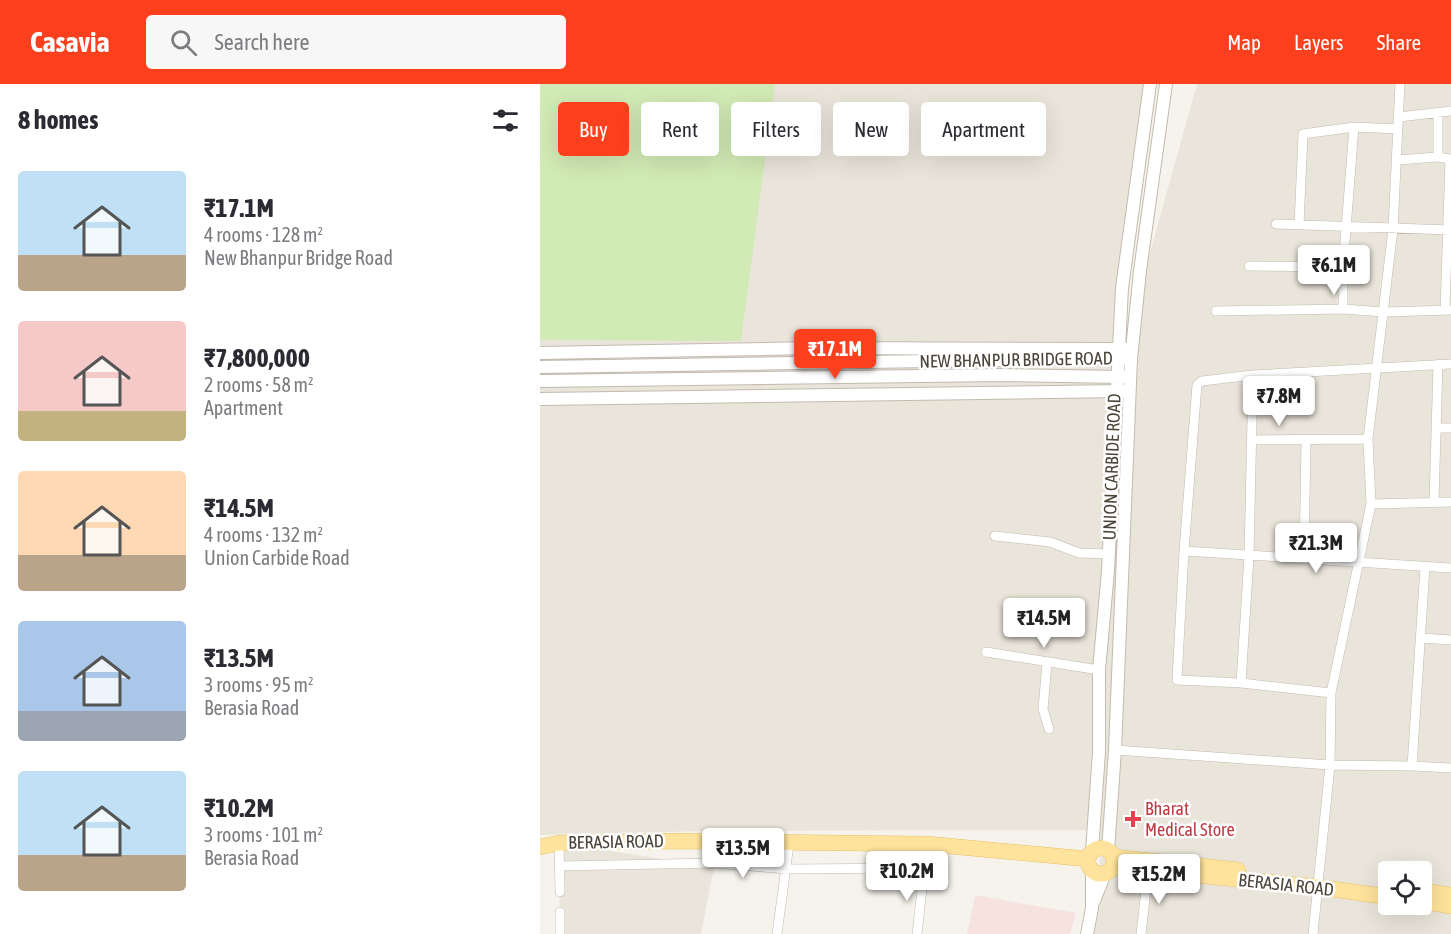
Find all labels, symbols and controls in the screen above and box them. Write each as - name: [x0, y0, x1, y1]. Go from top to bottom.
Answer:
- search box: [146, 15, 566, 69]
- text: Casavia: [30, 26, 110, 58]
- icon: search: [167, 26, 200, 59]
- text: Search here: [215, 29, 309, 55]
- text: Map: [1227, 30, 1261, 54]
- text: Layers: [1294, 30, 1344, 54]
- text: Share: [1377, 30, 1421, 54]
- chip: Buy: [558, 102, 629, 156]
- chip: Rent: [641, 102, 719, 156]
- chip: Filters: [731, 102, 821, 156]
- chip: New: [833, 102, 909, 156]
- chip: Apartment: [921, 102, 1046, 156]
- icon: filters: [489, 104, 522, 137]
- text: 8 homes: [18, 105, 98, 135]
- text: ₹17.1M: [204, 193, 274, 223]
- icon: home: [66, 195, 138, 267]
- text: 4 rooms · 128 m²: [204, 223, 323, 246]
- pin: ₹6.1M: [1292, 245, 1376, 296]
- text: New Bhanpur Bridge Road: [204, 246, 393, 269]
- text: ₹6.1M: [1312, 253, 1356, 276]
- pin: ₹17.1M: [786, 329, 884, 380]
- text: ₹17.1M: [808, 337, 862, 360]
- text: ₹7,800,000: [204, 343, 310, 373]
- icon: home: [66, 345, 138, 417]
- street label: NEW BHANPUR BRIDGE ROAD: [919, 347, 1113, 372]
- text: 2 rooms · 58 m²: [204, 373, 314, 396]
- pin: ₹7.8M: [1237, 376, 1321, 427]
- text: ₹7.8M: [1257, 384, 1301, 407]
- street label: UNION CARBIDE ROAD: [1098, 393, 1125, 541]
- text: Apartment: [204, 396, 283, 419]
- text: ₹14.5M: [204, 493, 274, 523]
- icon: home: [66, 495, 138, 567]
- text: 4 rooms · 132 m²: [204, 523, 323, 546]
- pin: ₹21.3M: [1267, 523, 1365, 574]
- text: ₹21.3M: [1289, 531, 1343, 554]
- text: Union Carbide Road: [204, 546, 350, 569]
- pin: ₹14.5M: [995, 598, 1093, 649]
- text: ₹14.5M: [1017, 606, 1071, 629]
- text: ₹13.5M: [204, 643, 274, 673]
- icon: home: [66, 645, 138, 717]
- text: 3 rooms · 95 m²: [204, 673, 314, 696]
- text: Berasia Road: [204, 696, 299, 719]
- text: ₹10.2M: [204, 793, 274, 823]
- icon: home: [66, 795, 138, 867]
- place label: Bharat Medical Store: [1145, 798, 1235, 840]
- marker: Bharat Medical Store: [1126, 812, 1140, 826]
- text: 3 rooms · 101 m²: [204, 823, 323, 846]
- pin: ₹13.5M: [694, 828, 792, 879]
- street label: BERASIA ROAD: [568, 830, 664, 853]
- text: ₹13.5M: [716, 836, 770, 859]
- text: Berasia Road: [204, 846, 299, 869]
- pin: ₹10.2M: [858, 851, 956, 902]
- pin: ₹15.2M: [1110, 854, 1208, 905]
- text: ₹10.2M: [880, 859, 934, 882]
- map controls: [1378, 861, 1432, 915]
- button: locate: [1378, 861, 1432, 915]
- text: ₹15.2M: [1132, 862, 1186, 885]
- street label: BERASIA ROAD: [1237, 869, 1335, 900]

